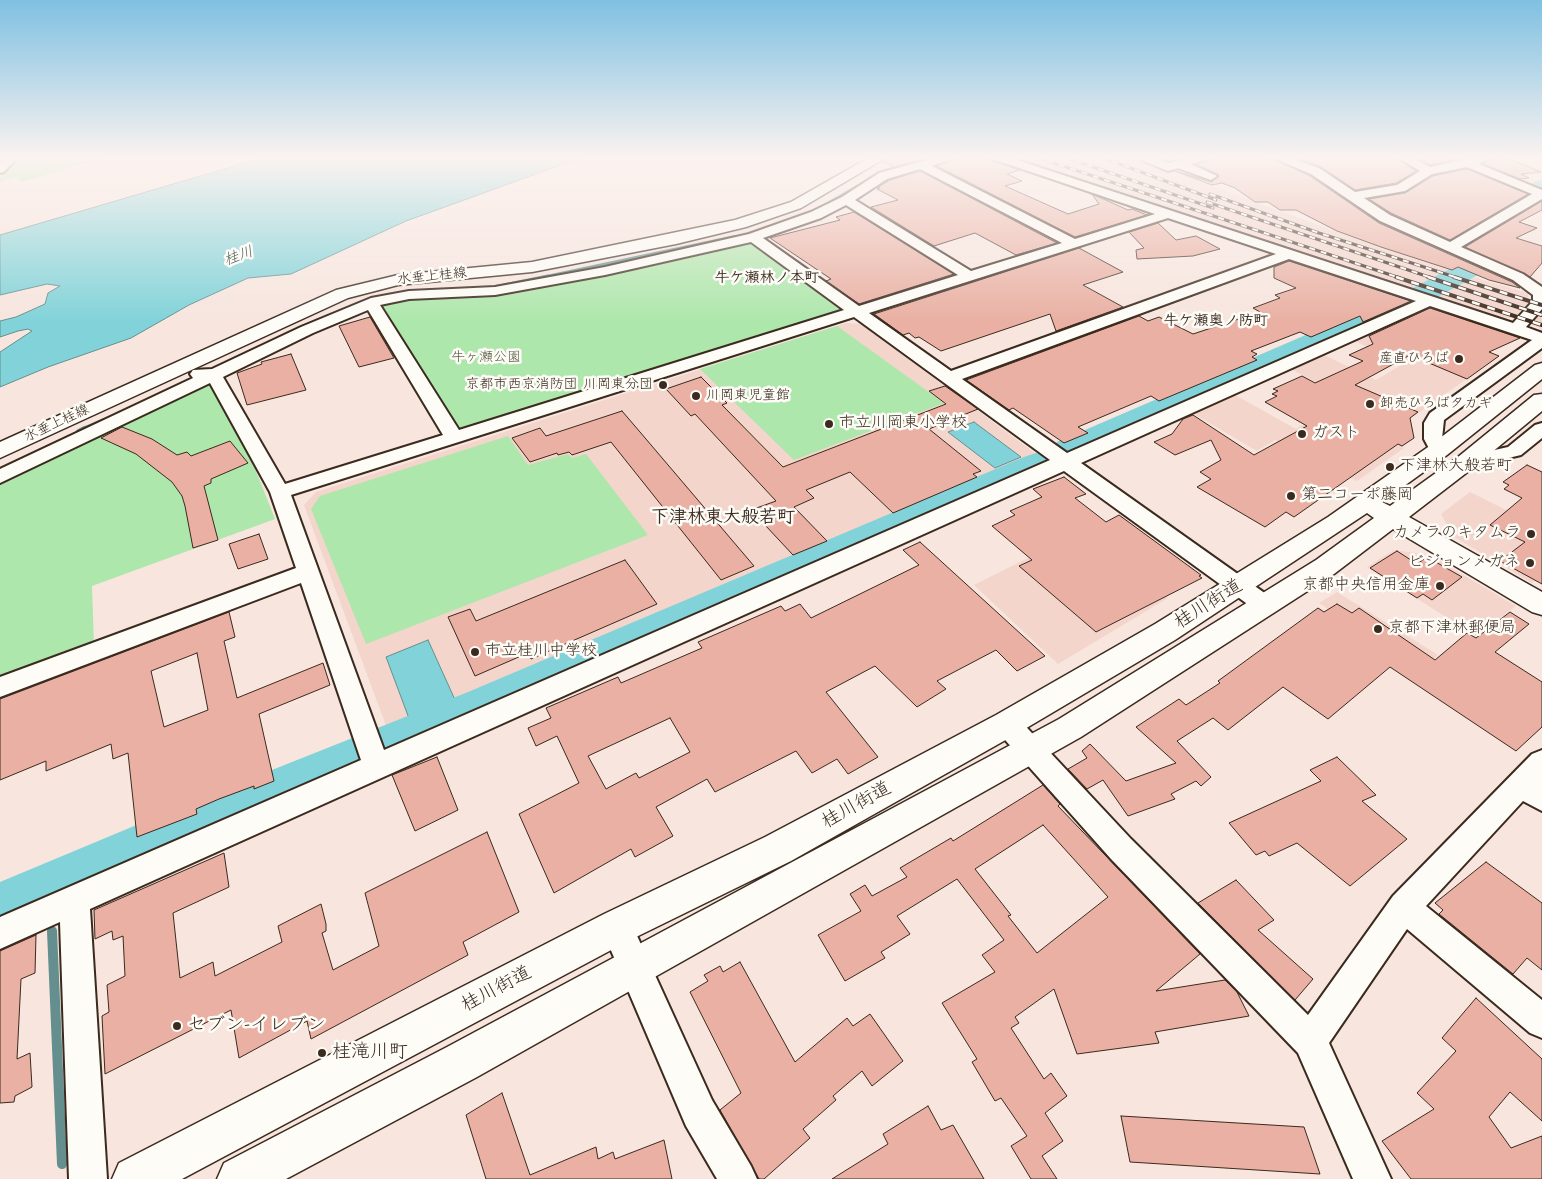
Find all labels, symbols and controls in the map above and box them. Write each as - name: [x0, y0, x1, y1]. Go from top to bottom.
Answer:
- water label: 桂川: [222, 243, 256, 271]
- street label: 水垂上桂線: [396, 265, 468, 289]
- district label: 牛ケ瀬林ノ本町: [715, 270, 819, 288]
- district label: 牛ケ瀬奥ノ防町: [1164, 313, 1268, 331]
- park label: 牛ヶ瀬公園: [451, 350, 521, 366]
- place label: 産直ひろば: [1379, 351, 1449, 367]
- marker: 産直ひろば: [1453, 353, 1465, 365]
- place label: 京都市西京消防団 川岡東分団: [465, 377, 653, 393]
- marker: 京都市西京消防団 川岡東分団: [657, 379, 669, 391]
- place label: 川岡東児童館: [706, 388, 790, 404]
- marker: 川岡東児童館: [690, 390, 702, 402]
- place label: 卸売ひろばタカギ: [1380, 396, 1492, 412]
- marker: 卸売ひろばタカギ: [1364, 398, 1376, 410]
- street label: 水垂上桂線: [22, 402, 92, 446]
- place label: 市立川岡東小学校: [839, 414, 967, 434]
- marker: 市立川岡東小学校: [823, 418, 835, 430]
- place label: ガスト: [1312, 424, 1360, 444]
- marker: ガスト: [1296, 428, 1308, 440]
- place label: 下津林大般若町: [1400, 457, 1512, 477]
- marker: 下津林大般若町: [1384, 461, 1396, 473]
- place label: 第二コーポ藤岡: [1301, 486, 1413, 506]
- marker: 第二コーポ藤岡: [1285, 490, 1297, 502]
- district label: 下津林東大般若町: [651, 507, 795, 529]
- place label: カメラのキタムラ: [1393, 524, 1521, 544]
- marker: カメラのキタムラ: [1525, 528, 1537, 540]
- place label: ビジョンメガネ: [1408, 553, 1520, 573]
- marker: ビジョンメガネ: [1524, 557, 1536, 569]
- street label: 桂川街道: [1171, 575, 1247, 635]
- place label: 京都中央信用金庫: [1302, 576, 1430, 596]
- marker: 京都中央信用金庫: [1434, 580, 1446, 592]
- place label: 京都下津林郵便局: [1388, 619, 1516, 639]
- marker: 京都下津林郵便局: [1372, 623, 1384, 635]
- place label: 市立桂川中学校: [485, 642, 597, 662]
- marker: 市立桂川中学校: [469, 646, 481, 658]
- street label: 桂川街道: [818, 778, 896, 834]
- street label: 桂川街道: [458, 962, 536, 1018]
- place label: セブン-イレブン: [187, 1015, 326, 1037]
- marker: セブン-イレブン: [171, 1020, 183, 1032]
- place label: 桂滝川町: [332, 1042, 408, 1064]
- marker: 桂滝川町: [316, 1047, 328, 1059]

